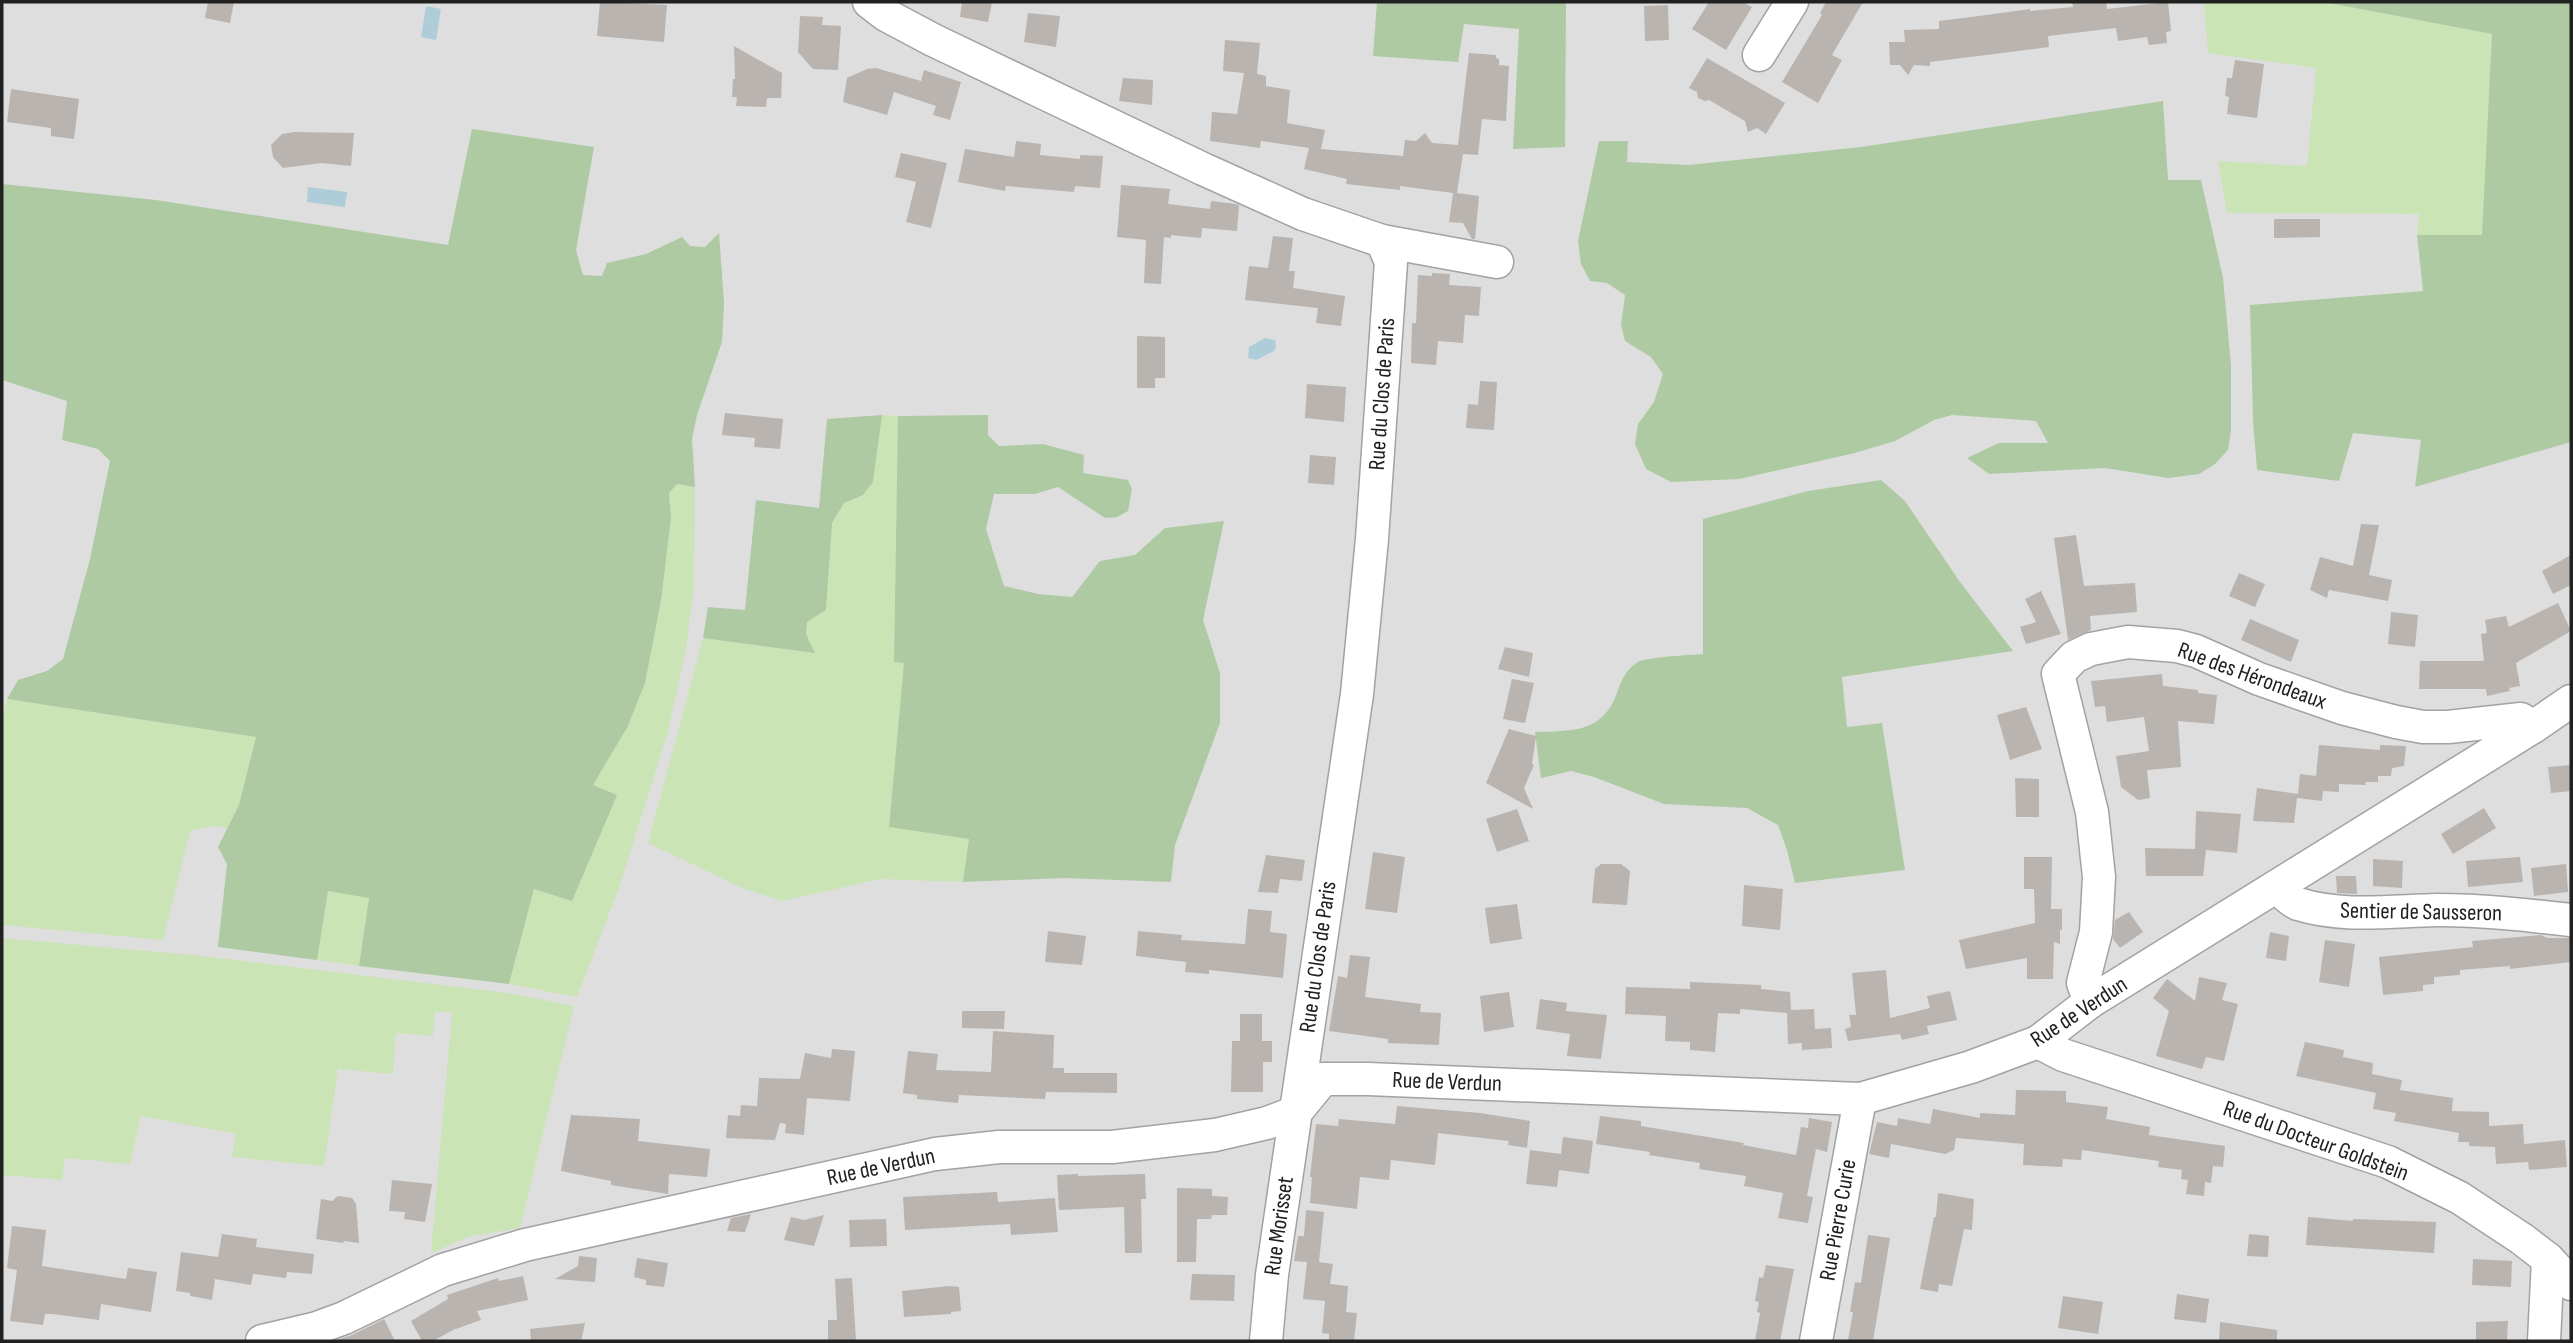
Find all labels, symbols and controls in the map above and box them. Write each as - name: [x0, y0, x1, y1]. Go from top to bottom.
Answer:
- street label: Rue du Clos de Paris: [1363, 317, 1401, 471]
- street label: Rue des Hérondeaux: [2174, 636, 2331, 716]
- street label: Rue du Clos de Paris: [1294, 879, 1342, 1035]
- street label: Sentier de Sausseron: [2340, 897, 2502, 927]
- street label: Rue de Verdun: [2025, 970, 2133, 1054]
- street label: Rue de Verdun: [1392, 1066, 1502, 1098]
- street label: Rue du Docteur Goldstein: [2219, 1094, 2413, 1188]
- street label: Rue de Verdun: [824, 1142, 938, 1192]
- street label: Rue Pierre Curie: [1814, 1157, 1862, 1283]
- street label: Rue Morisset: [1258, 1175, 1300, 1277]

